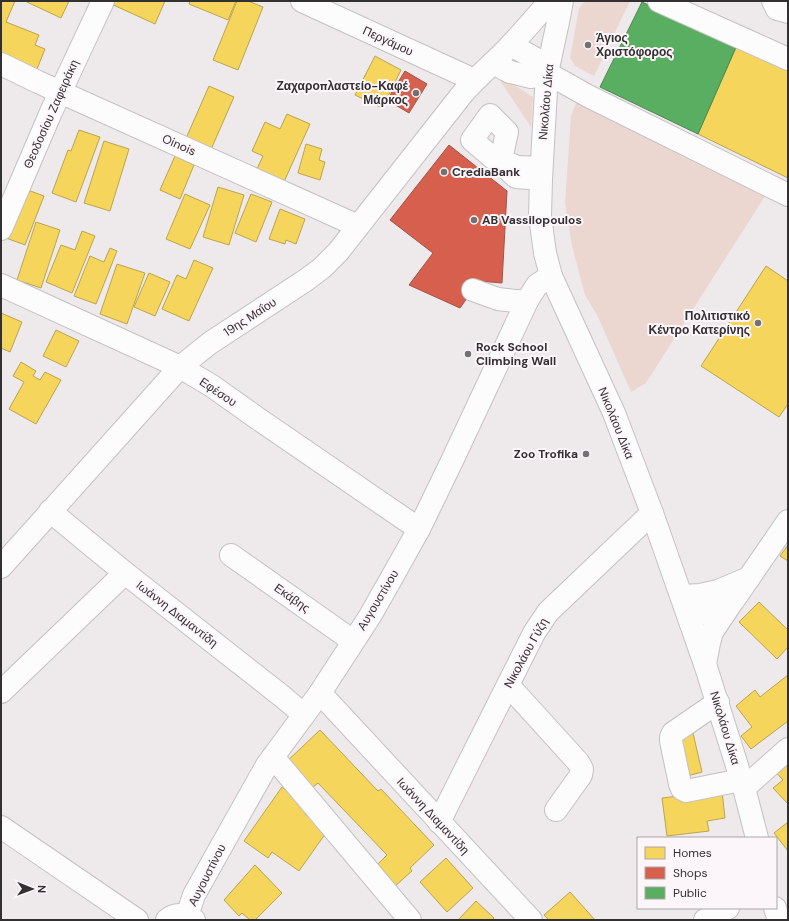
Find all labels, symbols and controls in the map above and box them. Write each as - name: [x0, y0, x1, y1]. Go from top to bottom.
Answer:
- street label: Περγάμου: [360, 22, 416, 60]
- place label: Άγιος Χριστόφορος: [596, 30, 673, 60]
- marker: Άγιος Χριστόφορος: [583, 40, 593, 50]
- street label: Θεοδοσίου Ζαφειράκη: [20, 57, 82, 171]
- street label: Νικολάου Δίκα: [535, 63, 557, 141]
- place label: Ζαχαροπλαστείο-Καφέ Μάρκος: [276, 78, 409, 108]
- marker: Ζαχαροπλαστείο-Καφέ Μάρκος: [411, 88, 421, 98]
- street label: Oinois: [160, 131, 198, 159]
- place label: CrediaBank: [452, 164, 520, 180]
- marker: CrediaBank: [439, 167, 449, 177]
- place label: AB Vassilopoulos: [482, 212, 582, 228]
- marker: AB Vassilopoulos: [469, 215, 479, 225]
- street label: 19ης Μαΐου: [221, 294, 279, 340]
- place label: Πολιτιστικό Κέντρο Κατερίνης: [648, 308, 750, 338]
- marker: Πολιτιστικό Κέντρο Κατερίνης: [753, 318, 763, 328]
- place label: Rock School Climbing Wall: [476, 339, 556, 369]
- marker: Rock School Climbing Wall: [463, 349, 473, 359]
- street label: Εφέσου: [196, 374, 240, 410]
- street label: Νικολάου Δίκα: [594, 385, 638, 461]
- place label: Zoo Trofika: [514, 446, 578, 462]
- marker: Zoo Trofika: [581, 449, 591, 459]
- street label: Αυγουστίνου: [354, 567, 402, 633]
- street label: Ιωάννη Διαμαντίδη: [133, 577, 221, 651]
- street label: Εκάβης: [271, 580, 313, 616]
- street label: Νικολάου Γύζη: [500, 615, 552, 691]
- street label: Νικολάου Δίκα: [706, 689, 744, 767]
- street label: Ιωάννη Διαμαντίδη: [393, 774, 473, 858]
- legend: [637, 837, 777, 909]
- street label: Αυγουστίνου: [184, 841, 230, 909]
- text: Homes: [673, 845, 712, 861]
- text: Shops: [673, 865, 708, 881]
- north arrow: [12, 869, 52, 909]
- text: N: [35, 885, 49, 893]
- text: Public: [673, 885, 707, 901]

